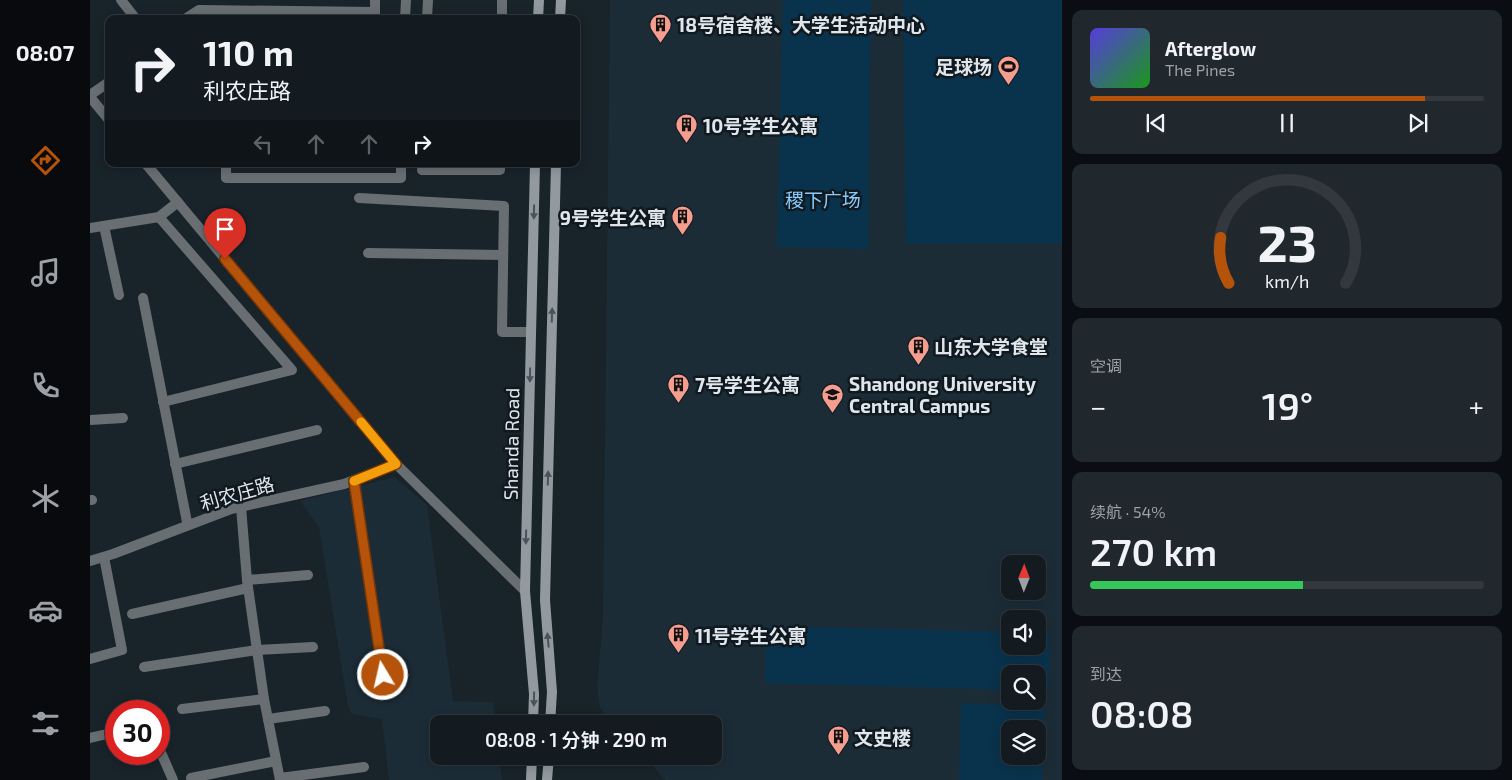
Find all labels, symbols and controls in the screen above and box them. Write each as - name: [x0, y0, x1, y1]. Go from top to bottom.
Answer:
- building icon: 18号宿舍楼、大学生活动中心: [649, 12, 673, 43]
- place label: 18号宿舍楼、大学生活动中心: [677, 13, 925, 36]
- text: 110 m: [203, 31, 294, 73]
- icon: right: [120, 35, 185, 100]
- text: Afterglow: [1165, 37, 1256, 60]
- text: 08:07: [16, 39, 74, 65]
- sports icon: 足球场: [996, 54, 1020, 85]
- place label: 足球场: [935, 55, 992, 78]
- text: The Pines: [1165, 60, 1235, 79]
- text: 利农庄路: [203, 77, 291, 103]
- icon: previous: [1142, 109, 1170, 137]
- icon: pause: [1273, 109, 1301, 137]
- icon: next: [1404, 109, 1432, 137]
- building icon: 10号学生公寓: [675, 113, 699, 144]
- place label: 10号学生公寓: [703, 114, 818, 137]
- icon: left: [249, 130, 277, 158]
- icon: ahead: [302, 130, 330, 158]
- icon: ahead: [355, 130, 383, 158]
- icon: right: [408, 130, 436, 158]
- icon: directions: [28, 143, 63, 178]
- park label: 稷下广场: [785, 188, 861, 211]
- one-way arrow: [530, 205, 538, 221]
- building icon: 9号学生公寓: [670, 205, 694, 236]
- place label: 9号学生公寓: [560, 206, 666, 229]
- pin: [204, 208, 246, 259]
- text: 23: [1257, 210, 1317, 272]
- icon: arrive: [211, 215, 239, 243]
- icon: music: [28, 255, 63, 290]
- text: km/h: [1265, 270, 1309, 292]
- one-way arrow: [549, 307, 557, 323]
- building icon: 山东大学食堂: [906, 334, 930, 365]
- place label: 山东大学食堂: [934, 335, 1048, 358]
- text: 空调: [1090, 356, 1122, 375]
- one-way arrow: [526, 367, 534, 383]
- icon: phone: [28, 368, 63, 403]
- building icon: 7号学生公寓: [667, 372, 691, 403]
- place label: Shandong University Central Campus: [849, 372, 1036, 417]
- place label: 7号学生公寓: [695, 373, 800, 396]
- school or university icon: Shandong University Central Campus: [821, 382, 845, 413]
- text: 19°: [1262, 382, 1313, 428]
- street label: Shanda Road: [499, 388, 523, 500]
- text: −: [1090, 389, 1106, 423]
- text: +: [1469, 389, 1484, 423]
- one-way arrow: [544, 470, 552, 486]
- street label: 利农庄路: [197, 471, 277, 515]
- icon: climate: [28, 481, 63, 516]
- text: 续航 · 54%: [1090, 502, 1166, 521]
- text: 270 km: [1090, 528, 1217, 574]
- one-way arrow: [522, 530, 530, 546]
- north arrow: [1001, 555, 1046, 600]
- map controls: [1001, 555, 1046, 765]
- icon: car: [28, 593, 63, 628]
- button: sound: [1001, 610, 1046, 655]
- building icon: 11号学生公寓: [667, 623, 691, 654]
- place label: 11号学生公寓: [695, 624, 806, 647]
- one-way arrow: [544, 632, 552, 648]
- position arrow: [356, 648, 408, 700]
- text: 到达: [1090, 664, 1122, 683]
- button: search: [1001, 665, 1046, 710]
- text: 08:08: [1090, 690, 1193, 736]
- one-way arrow: [530, 692, 538, 708]
- speed limit sign: 30: [105, 700, 170, 765]
- icon: filters: [28, 706, 63, 741]
- button: layers: [1001, 720, 1046, 765]
- building icon: 文史楼: [826, 725, 850, 756]
- place label: 文史楼: [854, 726, 911, 749]
- text: 08:08 · 1 分钟 · 290 m: [485, 728, 667, 751]

